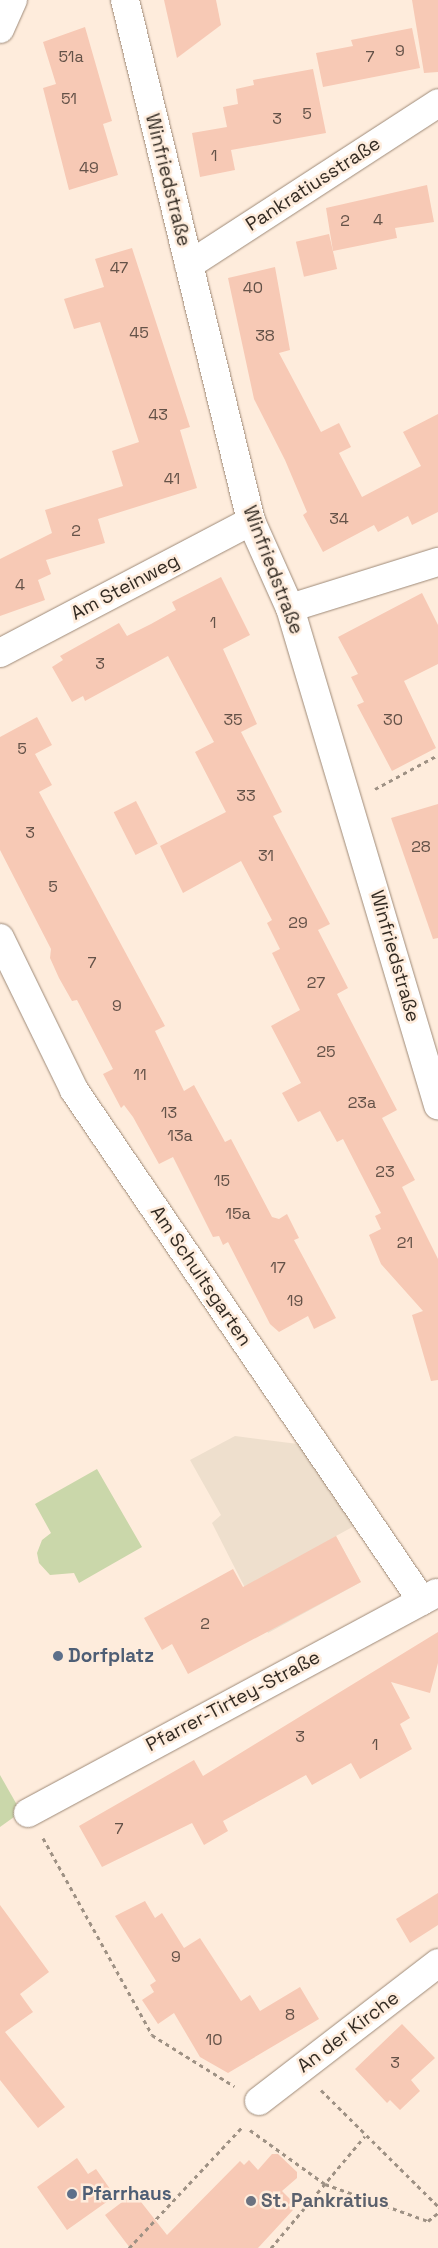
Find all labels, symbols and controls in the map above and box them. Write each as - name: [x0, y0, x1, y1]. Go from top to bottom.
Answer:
- house number: 9: [395, 41, 405, 61]
- house number: 51a: [58, 47, 84, 67]
- house number: 7: [365, 47, 375, 67]
- house number: 51: [61, 89, 77, 109]
- house number: 5: [302, 104, 312, 124]
- house number: 3: [272, 109, 282, 129]
- street label: Winfriedstraße: [141, 111, 195, 249]
- street label: Pankratiusstraße: [242, 132, 384, 236]
- house number: 1: [211, 146, 217, 166]
- house number: 49: [79, 158, 99, 178]
- house number: 4: [373, 210, 383, 230]
- house number: 2: [340, 211, 350, 231]
- house number: 47: [110, 258, 128, 278]
- house number: 40: [243, 278, 263, 298]
- house number: 45: [129, 323, 149, 343]
- house number: 38: [255, 326, 275, 346]
- house number: 43: [148, 405, 168, 425]
- house number: 41: [164, 469, 180, 489]
- street label: Winfriedstraße: [238, 503, 308, 637]
- house number: 34: [329, 509, 349, 529]
- house number: 2: [71, 521, 81, 541]
- street label: Am Steinweg: [67, 549, 183, 625]
- house number: 4: [15, 575, 25, 595]
- house number: 1: [210, 613, 216, 633]
- house number: 3: [95, 654, 105, 674]
- house number: 35: [223, 710, 243, 730]
- house number: 30: [383, 710, 403, 730]
- house number: 5: [17, 739, 27, 759]
- house number: 33: [236, 786, 256, 806]
- house number: 3: [25, 823, 35, 843]
- house number: 28: [411, 837, 431, 857]
- house number: 31: [258, 846, 274, 866]
- house number: 5: [48, 877, 58, 897]
- street label: Winfriedstraße: [365, 888, 425, 1024]
- house number: 29: [288, 913, 308, 933]
- house number: 7: [87, 953, 97, 973]
- house number: 27: [307, 973, 325, 993]
- house number: 9: [112, 996, 122, 1016]
- house number: 25: [316, 1042, 336, 1062]
- house number: 11: [133, 1065, 147, 1085]
- house number: 23a: [348, 1093, 376, 1113]
- house number: 13: [161, 1103, 177, 1123]
- house number: 13a: [167, 1126, 193, 1146]
- house number: 23: [375, 1162, 395, 1182]
- house number: 15: [214, 1171, 230, 1191]
- street label: Am Schultsgarten: [146, 1202, 256, 1350]
- house number: 15a: [225, 1204, 251, 1224]
- house number: 21: [397, 1233, 413, 1253]
- house number: 17: [270, 1258, 286, 1278]
- house number: 19: [287, 1291, 303, 1311]
- house number: 2: [200, 1614, 210, 1634]
- place label: Dorfplatz: [68, 1645, 154, 1667]
- street label: Pfarrer-Tirtey-Straße: [142, 1645, 324, 1757]
- marker: Dorfplatz: [52, 1650, 64, 1662]
- house number: 3: [295, 1727, 305, 1747]
- house number: 1: [372, 1735, 378, 1755]
- house number: 7: [114, 1819, 124, 1839]
- house number: 9: [171, 1947, 181, 1967]
- street label: An der Kirche: [293, 1986, 403, 2078]
- house number: 8: [285, 2005, 295, 2025]
- house number: 10: [206, 2030, 222, 2050]
- house number: 3: [390, 2053, 400, 2073]
- place label: Pfarrhaus: [82, 2183, 172, 2205]
- marker: Pfarrhaus: [66, 2188, 78, 2200]
- place label: St. Pankratius: [261, 2190, 389, 2212]
- marker: St. Pankratius: [245, 2195, 257, 2207]

